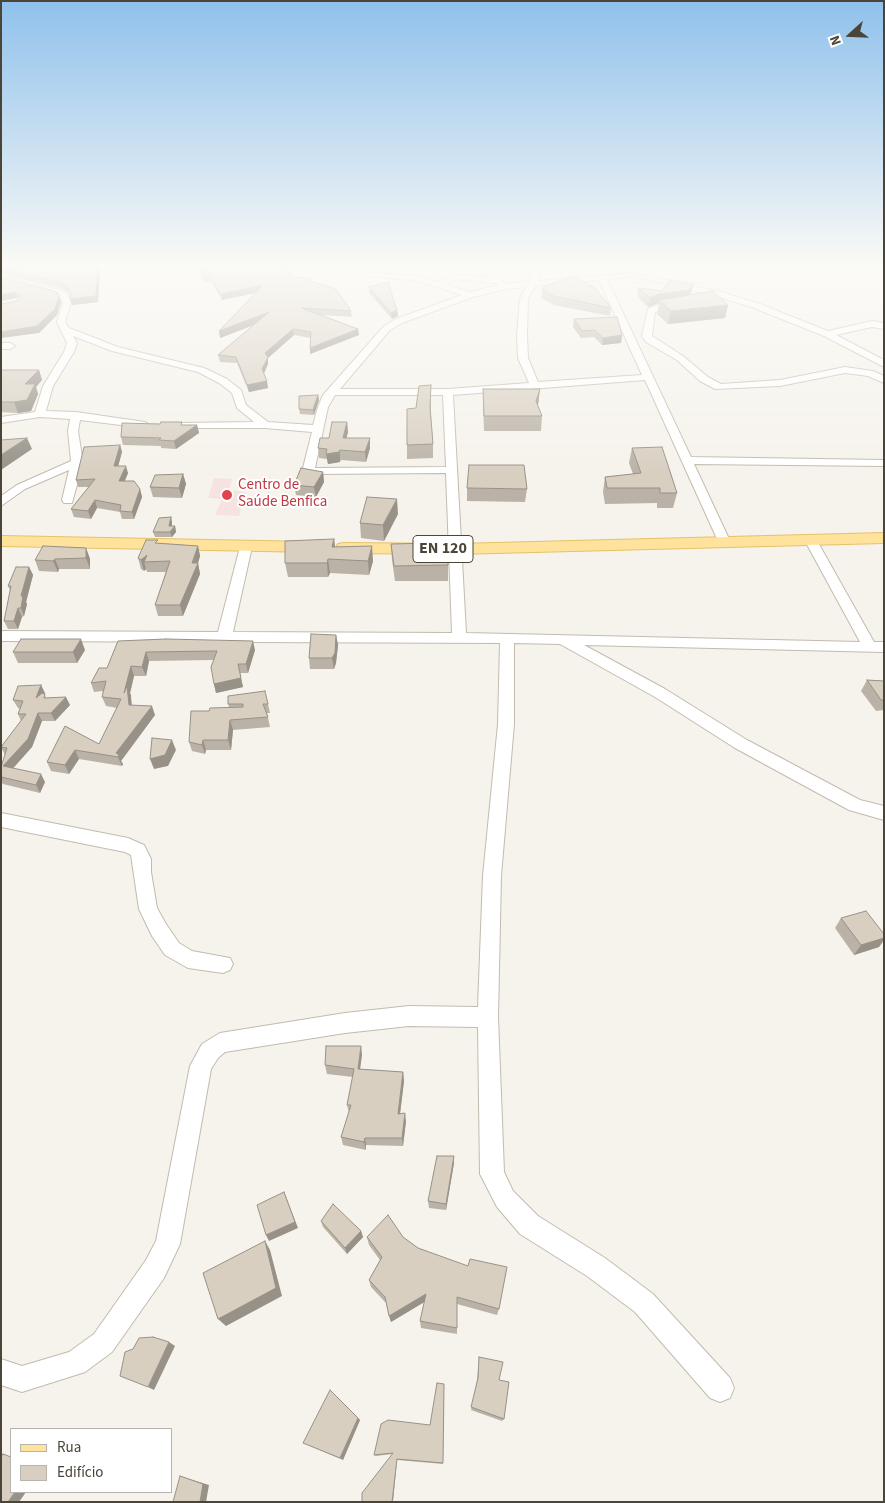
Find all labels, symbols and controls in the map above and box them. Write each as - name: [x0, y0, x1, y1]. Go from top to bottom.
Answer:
- north arrow: [825, 10, 875, 60]
- text: N: [825, 32, 847, 48]
- place label: Centro de Saúde Benfica: [238, 477, 327, 512]
- marker: Centro de Saúde Benfica: [220, 488, 234, 502]
- road number: EN 120: [413, 536, 473, 562]
- legend: [10, 1428, 172, 1493]
- text: Rua: [57, 1437, 81, 1458]
- text: Edifício: [57, 1462, 104, 1483]

